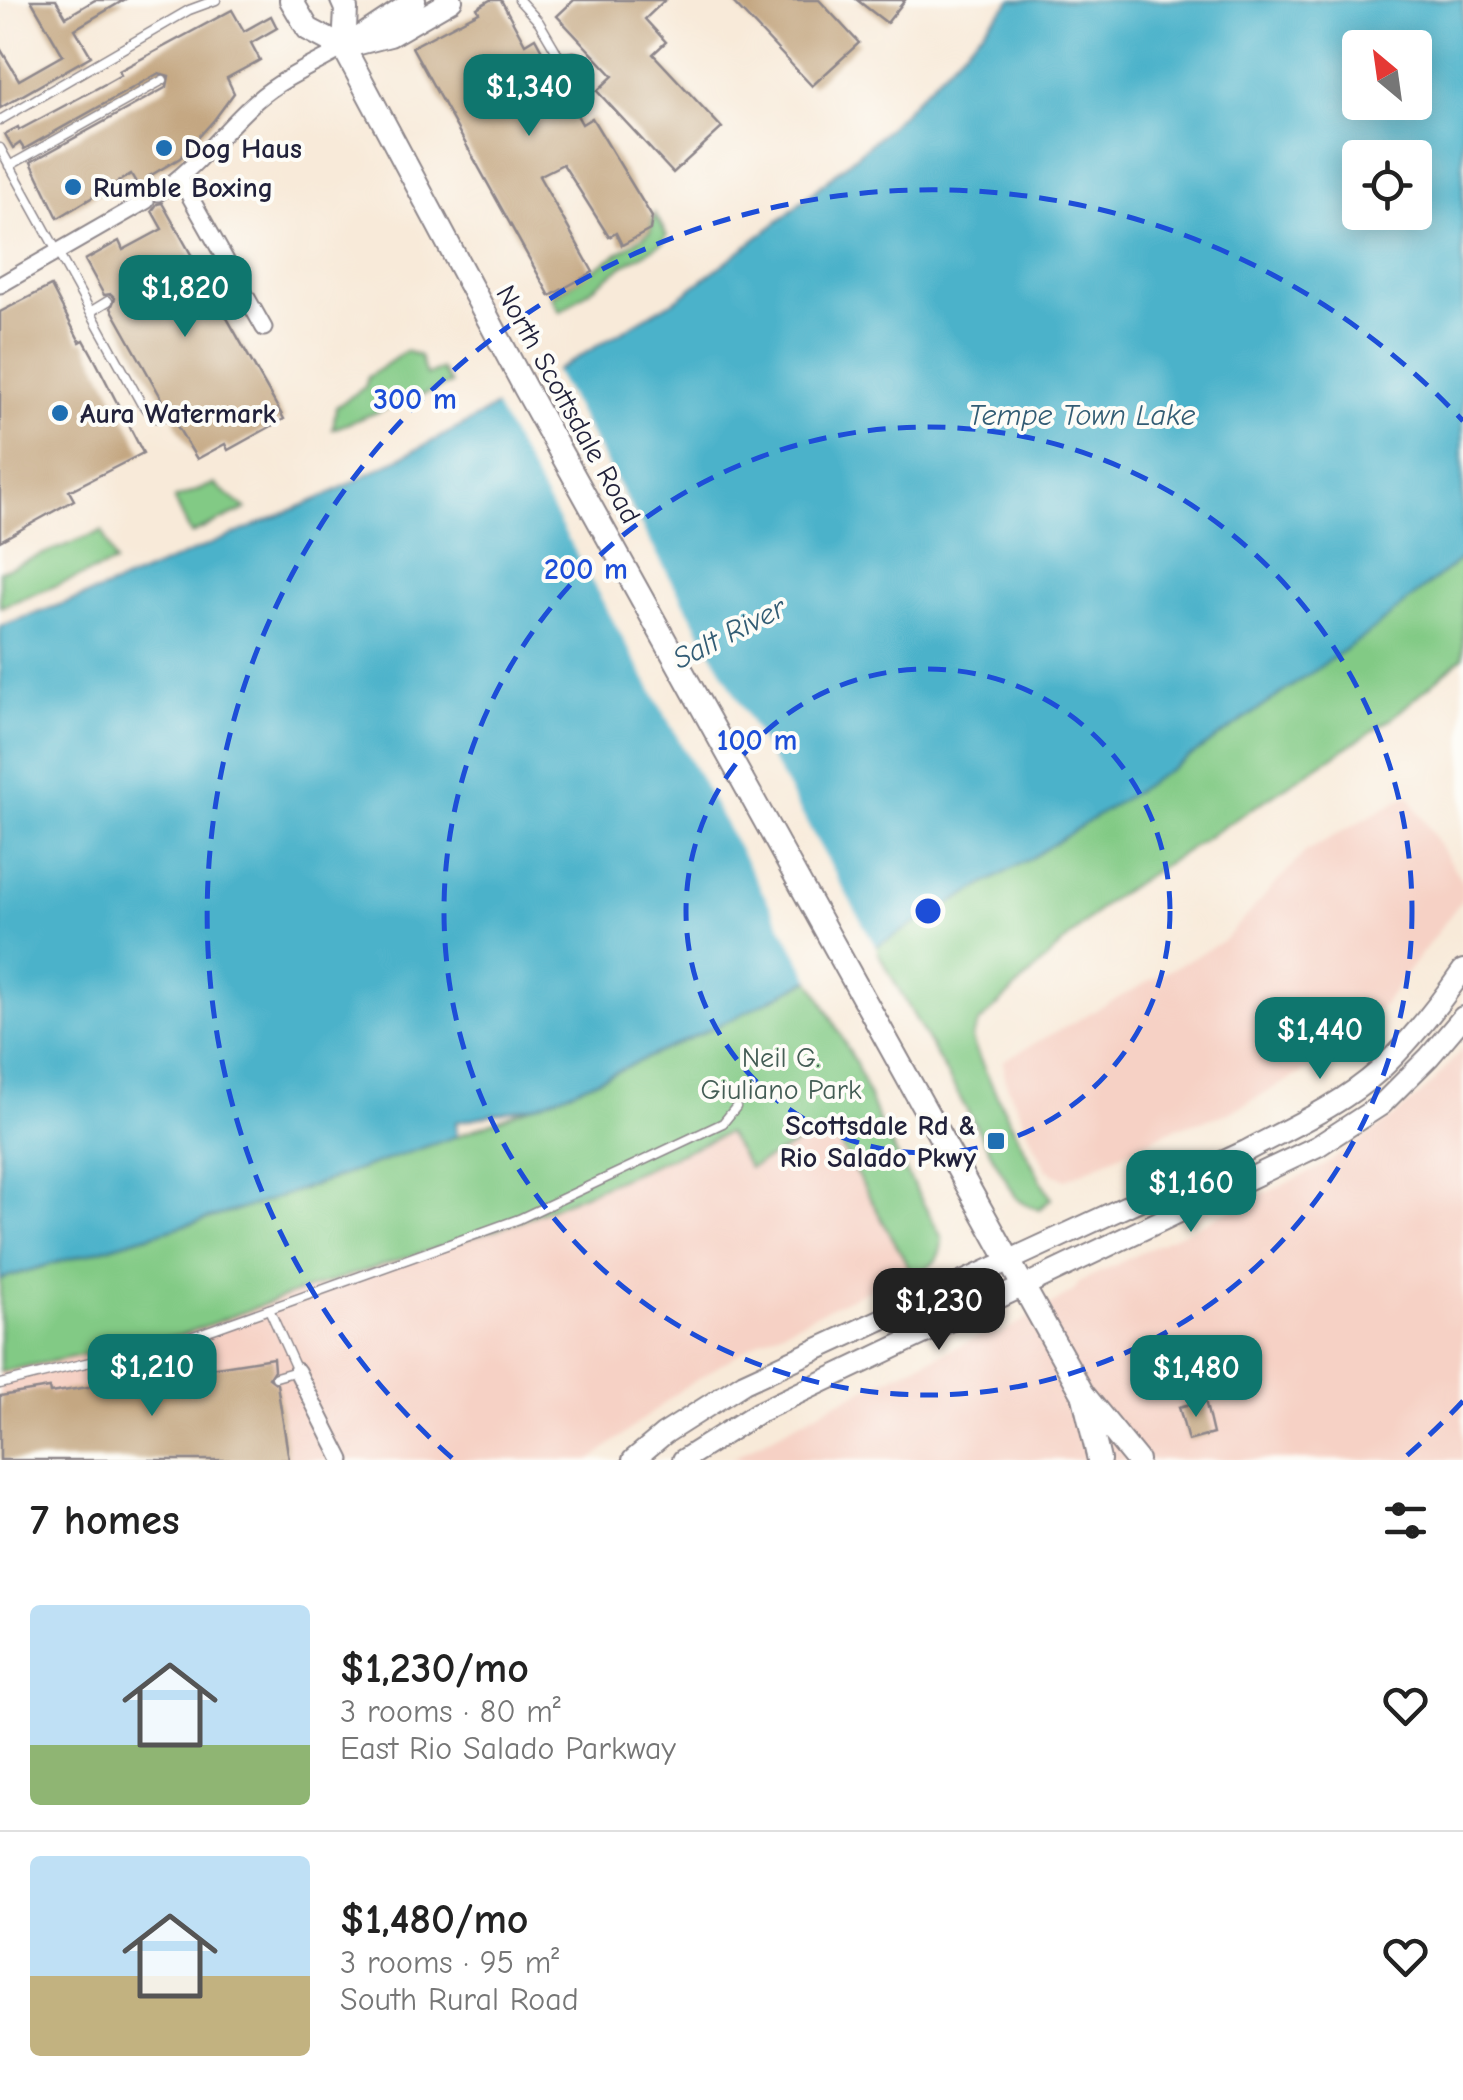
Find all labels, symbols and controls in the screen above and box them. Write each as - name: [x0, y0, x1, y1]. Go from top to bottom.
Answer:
- north arrow: [1342, 30, 1432, 120]
- map controls: [1342, 30, 1432, 230]
- pin: $1,340: [448, 54, 610, 139]
- text: $1,340: [485, 68, 573, 105]
- place label: Dog Haus: [184, 133, 302, 165]
- marker: Dog Haus: [153, 137, 175, 159]
- button: locate: [1342, 140, 1432, 230]
- place label: Rumble Boxing: [93, 172, 273, 204]
- marker: Rumble Boxing: [62, 176, 84, 198]
- pin: $1,820: [104, 255, 266, 340]
- text: $1,820: [141, 269, 229, 306]
- street label: North Scottsdale Road: [489, 280, 647, 529]
- text: 300 m: [373, 382, 457, 417]
- place label: Aura Watermark: [80, 398, 277, 430]
- water label: Tempe Town Lake: [968, 398, 1196, 433]
- marker: Aura Watermark: [49, 402, 71, 424]
- text: 200 m: [544, 552, 628, 587]
- water label: Salt River: [667, 590, 793, 677]
- text: 100 m: [717, 723, 797, 758]
- centre of rings: [910, 893, 946, 929]
- pin: $1,440: [1239, 997, 1401, 1082]
- text: $1,440: [1277, 1011, 1363, 1048]
- park label: Neil G. Giuliano Park: [701, 1042, 862, 1106]
- place label: Scottsdale Rd & Rio Salado Pkwy: [780, 1110, 976, 1174]
- marker: Scottsdale Rd & Rio Salado Pkwy: [985, 1130, 1007, 1152]
- pin: $1,160: [1110, 1150, 1272, 1235]
- text: $1,160: [1148, 1164, 1234, 1201]
- pin: $1,230: [858, 1268, 1020, 1353]
- text: $1,230: [895, 1282, 983, 1319]
- pin: $1,210: [71, 1334, 233, 1419]
- pin: $1,480: [1115, 1335, 1277, 1420]
- text: $1,210: [110, 1348, 194, 1385]
- text: $1,480: [1152, 1349, 1240, 1386]
- icon: filters: [1378, 1493, 1433, 1548]
- text: 7 homes: [30, 1496, 180, 1545]
- text: $1,230/mo: [340, 1644, 529, 1693]
- icon: home: [110, 1645, 230, 1765]
- icon: heart: [1378, 1678, 1433, 1733]
- text: 3 rooms · 80 m²: [340, 1693, 561, 1730]
- text: East Rio Salado Parkway: [340, 1730, 676, 1767]
- text: $1,480/mo: [340, 1895, 529, 1944]
- icon: home: [110, 1896, 230, 2016]
- icon: heart: [1378, 1929, 1433, 1984]
- text: 3 rooms · 95 m²: [340, 1944, 559, 1981]
- text: South Rural Road: [340, 1981, 579, 2018]

